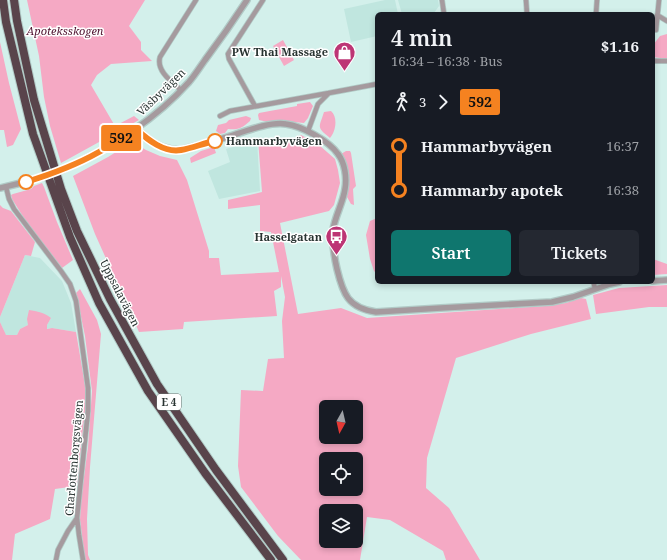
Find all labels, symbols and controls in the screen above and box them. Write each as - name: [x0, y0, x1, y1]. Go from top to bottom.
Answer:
- text: 4 min: [391, 22, 452, 52]
- park label: Apoteksskogen: [26, 23, 104, 38]
- text: $1.16: [601, 36, 639, 56]
- shop icon: PW Thai Massage: [331, 39, 357, 72]
- place label: PW Thai Massage: [232, 44, 328, 59]
- text: 16:34 – 16:38 · Bus: [391, 52, 502, 70]
- street label: Väsbyvägen: [133, 65, 188, 119]
- icon: walk: [391, 91, 413, 113]
- icon: forward: [432, 91, 454, 113]
- text: 592: [468, 92, 492, 111]
- text: 3: [419, 93, 426, 111]
- line badge: 592: [98, 125, 144, 151]
- text: 592: [109, 128, 133, 147]
- marker: Hammarbyvägen: [207, 133, 223, 149]
- place label: Hammarbyvägen: [226, 133, 323, 148]
- text: Hammarbyvägen: [421, 136, 552, 156]
- text: 16:37: [606, 137, 639, 155]
- unlabelled marker: [18, 174, 34, 190]
- text: Hammarby apotek: [421, 180, 563, 200]
- text: 16:38: [606, 181, 639, 199]
- bus stop icon: Hasselgatan: [324, 224, 350, 257]
- place label: Hasselgatan: [254, 229, 323, 244]
- button: Start: [391, 230, 511, 276]
- button: Tickets: [519, 230, 639, 276]
- street label: Uppsalavägen: [97, 257, 144, 329]
- road number: E 4: [157, 394, 181, 410]
- street label: Charlottenborgsvägen: [61, 399, 86, 516]
- north arrow: [319, 400, 363, 444]
- map controls: [319, 400, 363, 548]
- button: locate: [319, 452, 363, 496]
- button: layers: [319, 504, 363, 548]

